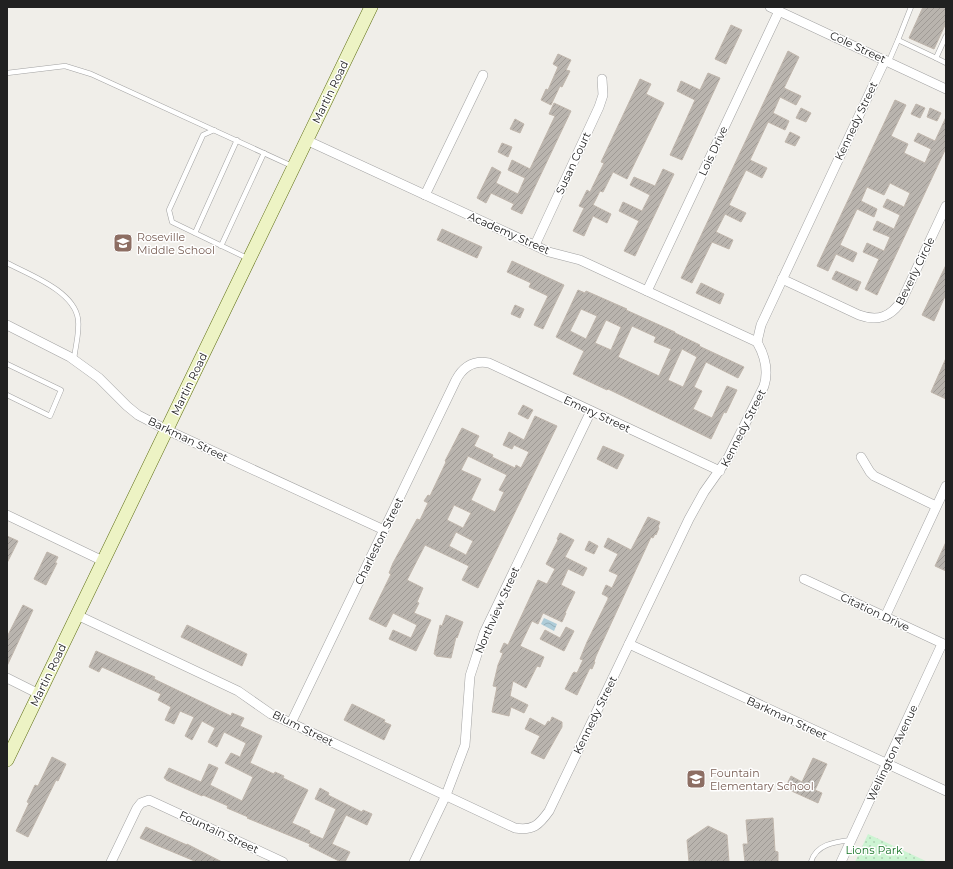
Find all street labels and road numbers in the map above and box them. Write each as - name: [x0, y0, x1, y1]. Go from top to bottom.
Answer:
- street label: Cole Street: [828, 28, 889, 66]
- street label: Martin Road: [309, 58, 351, 126]
- street label: Kennedy Street: [832, 79, 881, 163]
- street label: Lois Drive: [695, 124, 731, 178]
- street label: Susan Court: [552, 129, 594, 196]
- street label: Academy Street: [466, 209, 553, 258]
- street label: Beverly Circle: [892, 234, 938, 307]
- street label: Martin Road: [168, 350, 210, 418]
- street label: Kennedy Street: [717, 386, 769, 469]
- street label: Emery Street: [561, 392, 633, 436]
- street label: Barkman Street: [146, 414, 231, 465]
- street label: Charleston Street: [352, 494, 407, 587]
- street label: Northview Street: [472, 564, 523, 656]
- street label: Citation Drive: [838, 590, 912, 634]
- street label: Martin Road: [27, 641, 69, 709]
- street label: Kennedy Street: [570, 673, 620, 756]
- street label: Barkman Street: [744, 693, 830, 743]
- street label: Wellington Avenue: [863, 702, 921, 804]
- street label: Blum Street: [270, 707, 336, 749]
- street label: Fountain Street: [177, 808, 261, 857]

